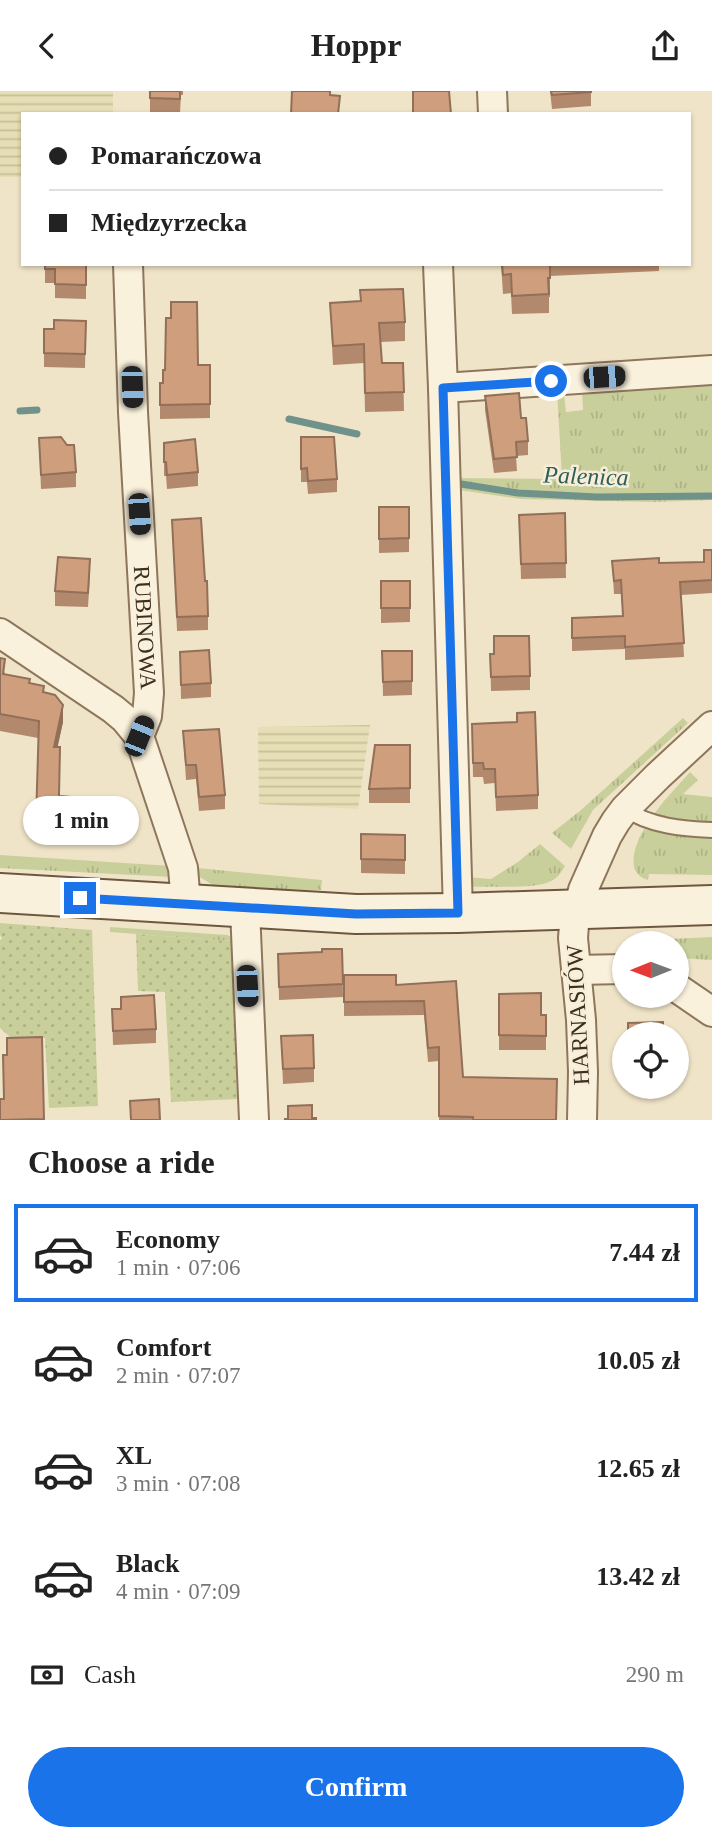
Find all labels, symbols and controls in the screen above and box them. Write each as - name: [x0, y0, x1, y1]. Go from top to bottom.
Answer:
- icon: back: [28, 27, 66, 65]
- text: Hoppr: [311, 27, 401, 63]
- icon: share: [646, 27, 684, 65]
- text: Pomarańczowa: [91, 141, 261, 170]
- text: Międzyrzecka: [91, 208, 247, 237]
- route start: [535, 365, 567, 397]
- car: [583, 365, 626, 389]
- car: [121, 366, 144, 408]
- water label: Palenica: [542, 461, 629, 490]
- car: [128, 492, 151, 536]
- street label: RUBINOWA: [129, 565, 161, 691]
- car: [122, 713, 157, 759]
- callout: 1 min: [22, 797, 138, 845]
- text: 1 min: [53, 808, 109, 833]
- route end: [64, 882, 96, 914]
- north arrow: [612, 931, 690, 1008]
- map controls: [612, 931, 689, 1099]
- street label: HARNASIÓW: [561, 944, 594, 1086]
- car: [236, 964, 259, 1008]
- button: locate: [612, 1022, 689, 1099]
- text: Choose a ride: [28, 1144, 215, 1180]
- icon: car: [32, 1222, 95, 1285]
- text: Economy: [116, 1225, 220, 1254]
- text: 7.44 zł: [609, 1238, 680, 1267]
- text: 1 min · 07:06: [116, 1255, 241, 1280]
- icon: car: [32, 1330, 95, 1393]
- text: Comfort: [116, 1333, 211, 1362]
- text: 10.05 zł: [596, 1346, 680, 1375]
- text: 2 min · 07:07: [116, 1363, 241, 1388]
- icon: car: [32, 1438, 95, 1501]
- text: XL: [116, 1441, 152, 1470]
- text: 12.65 zł: [596, 1454, 680, 1483]
- text: 3 min · 07:08: [116, 1471, 241, 1496]
- icon: car: [32, 1546, 95, 1609]
- text: Black: [116, 1549, 180, 1578]
- text: 13.42 zł: [596, 1562, 680, 1591]
- text: 4 min · 07:09: [116, 1579, 241, 1604]
- icon: cash: [28, 1656, 66, 1694]
- text: Cash: [84, 1660, 136, 1689]
- text: 290 m: [626, 1662, 684, 1687]
- button: Confirm: [28, 1747, 684, 1827]

